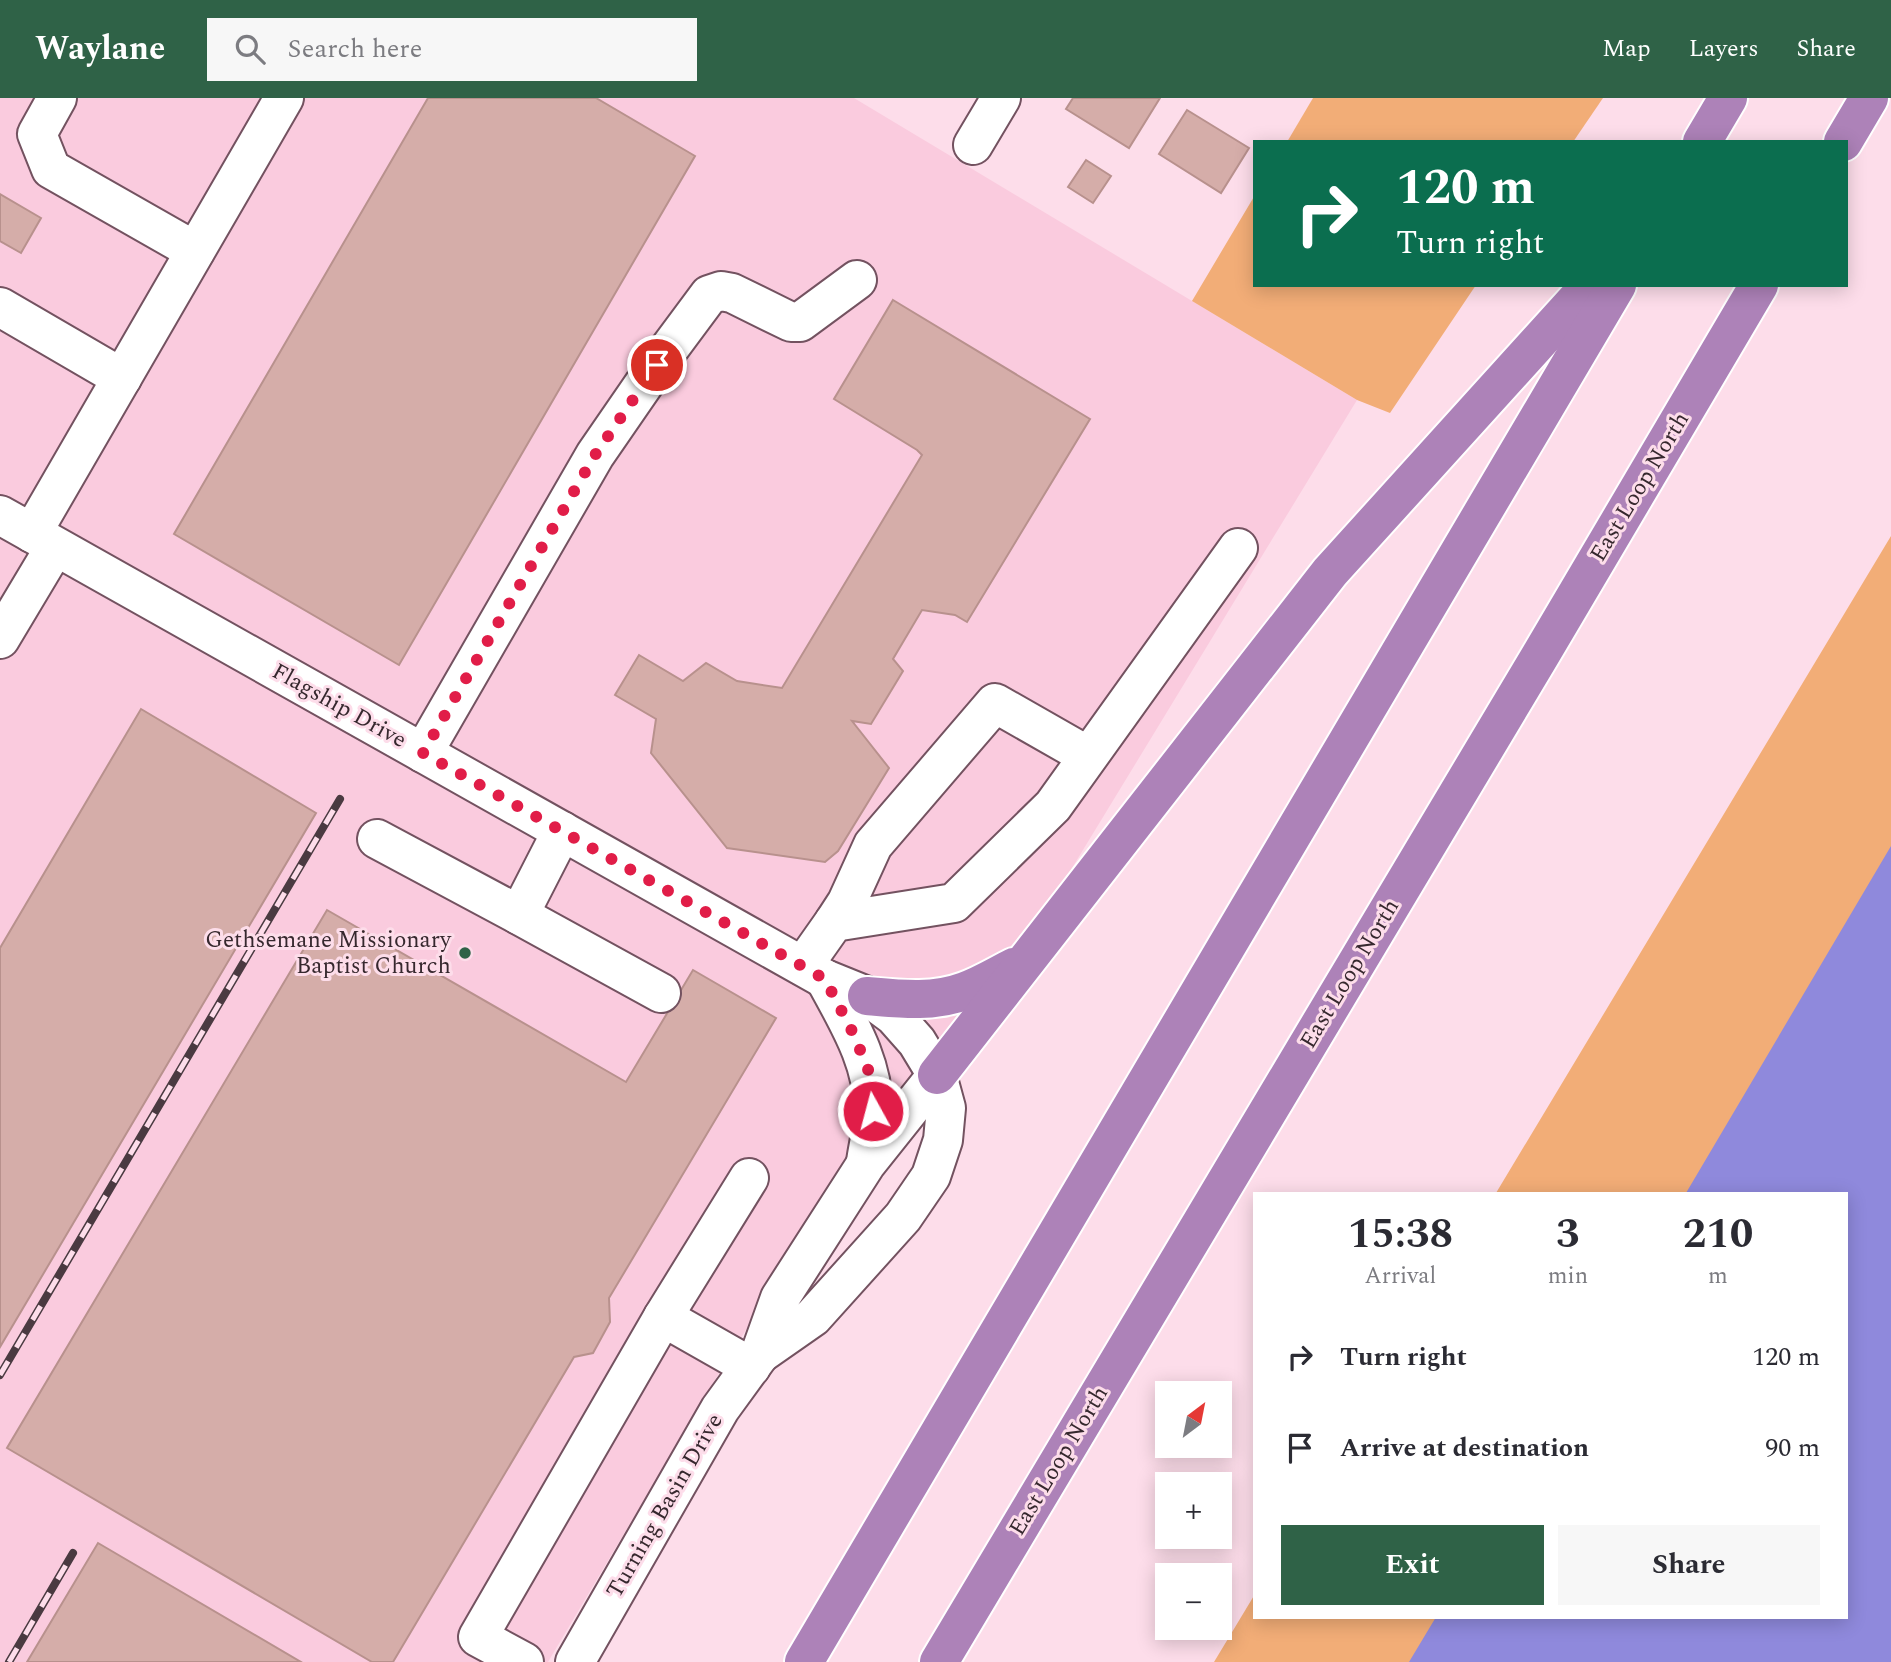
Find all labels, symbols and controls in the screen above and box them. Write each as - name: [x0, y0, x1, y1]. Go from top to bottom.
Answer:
- search box: [207, 18, 697, 81]
- text: Waylane: [35, 24, 165, 74]
- text: Search here: [287, 29, 422, 69]
- icon: search: [231, 30, 269, 68]
- text: Map: [1602, 31, 1651, 67]
- text: Layers: [1689, 31, 1759, 67]
- text: Share: [1797, 31, 1856, 67]
- text: 120 m: [1396, 151, 1535, 226]
- icon: right: [1281, 168, 1372, 259]
- text: Turn right: [1396, 219, 1544, 268]
- pin: [627, 335, 687, 395]
- icon: arrive: [638, 346, 676, 384]
- street label: East Loop North: [1581, 405, 1699, 569]
- street label: Flagship Drive: [265, 654, 413, 758]
- street label: East Loop North: [1291, 892, 1409, 1056]
- place label: Gethsemane Missionary Baptist Church: [205, 923, 452, 984]
- marker: Gethsemane Missionary Baptist Church: [457, 945, 473, 961]
- position arrow: [836, 1074, 910, 1148]
- text: 15:38: [1348, 1203, 1453, 1266]
- text: 3: [1556, 1203, 1580, 1266]
- text: 210: [1683, 1203, 1753, 1266]
- text: Arrival: [1365, 1259, 1436, 1294]
- text: min: [1548, 1259, 1588, 1294]
- text: m: [1708, 1259, 1728, 1294]
- text: Turn right: [1340, 1337, 1467, 1377]
- text: 120 m: [1752, 1337, 1820, 1377]
- icon: right: [1281, 1338, 1319, 1376]
- street label: East Loop North: [1000, 1379, 1118, 1543]
- north arrow: [1155, 1381, 1232, 1458]
- map controls: [1155, 1381, 1232, 1640]
- street label: Turning Basin Drive: [598, 1407, 732, 1605]
- text: Arrive at destination: [1340, 1428, 1589, 1468]
- text: 90 m: [1765, 1428, 1820, 1468]
- icon: arrive: [1281, 1429, 1319, 1467]
- button: +: [1155, 1472, 1232, 1549]
- button: Exit: [1281, 1525, 1544, 1605]
- button: Share: [1558, 1525, 1820, 1605]
- button: −: [1155, 1563, 1232, 1640]

